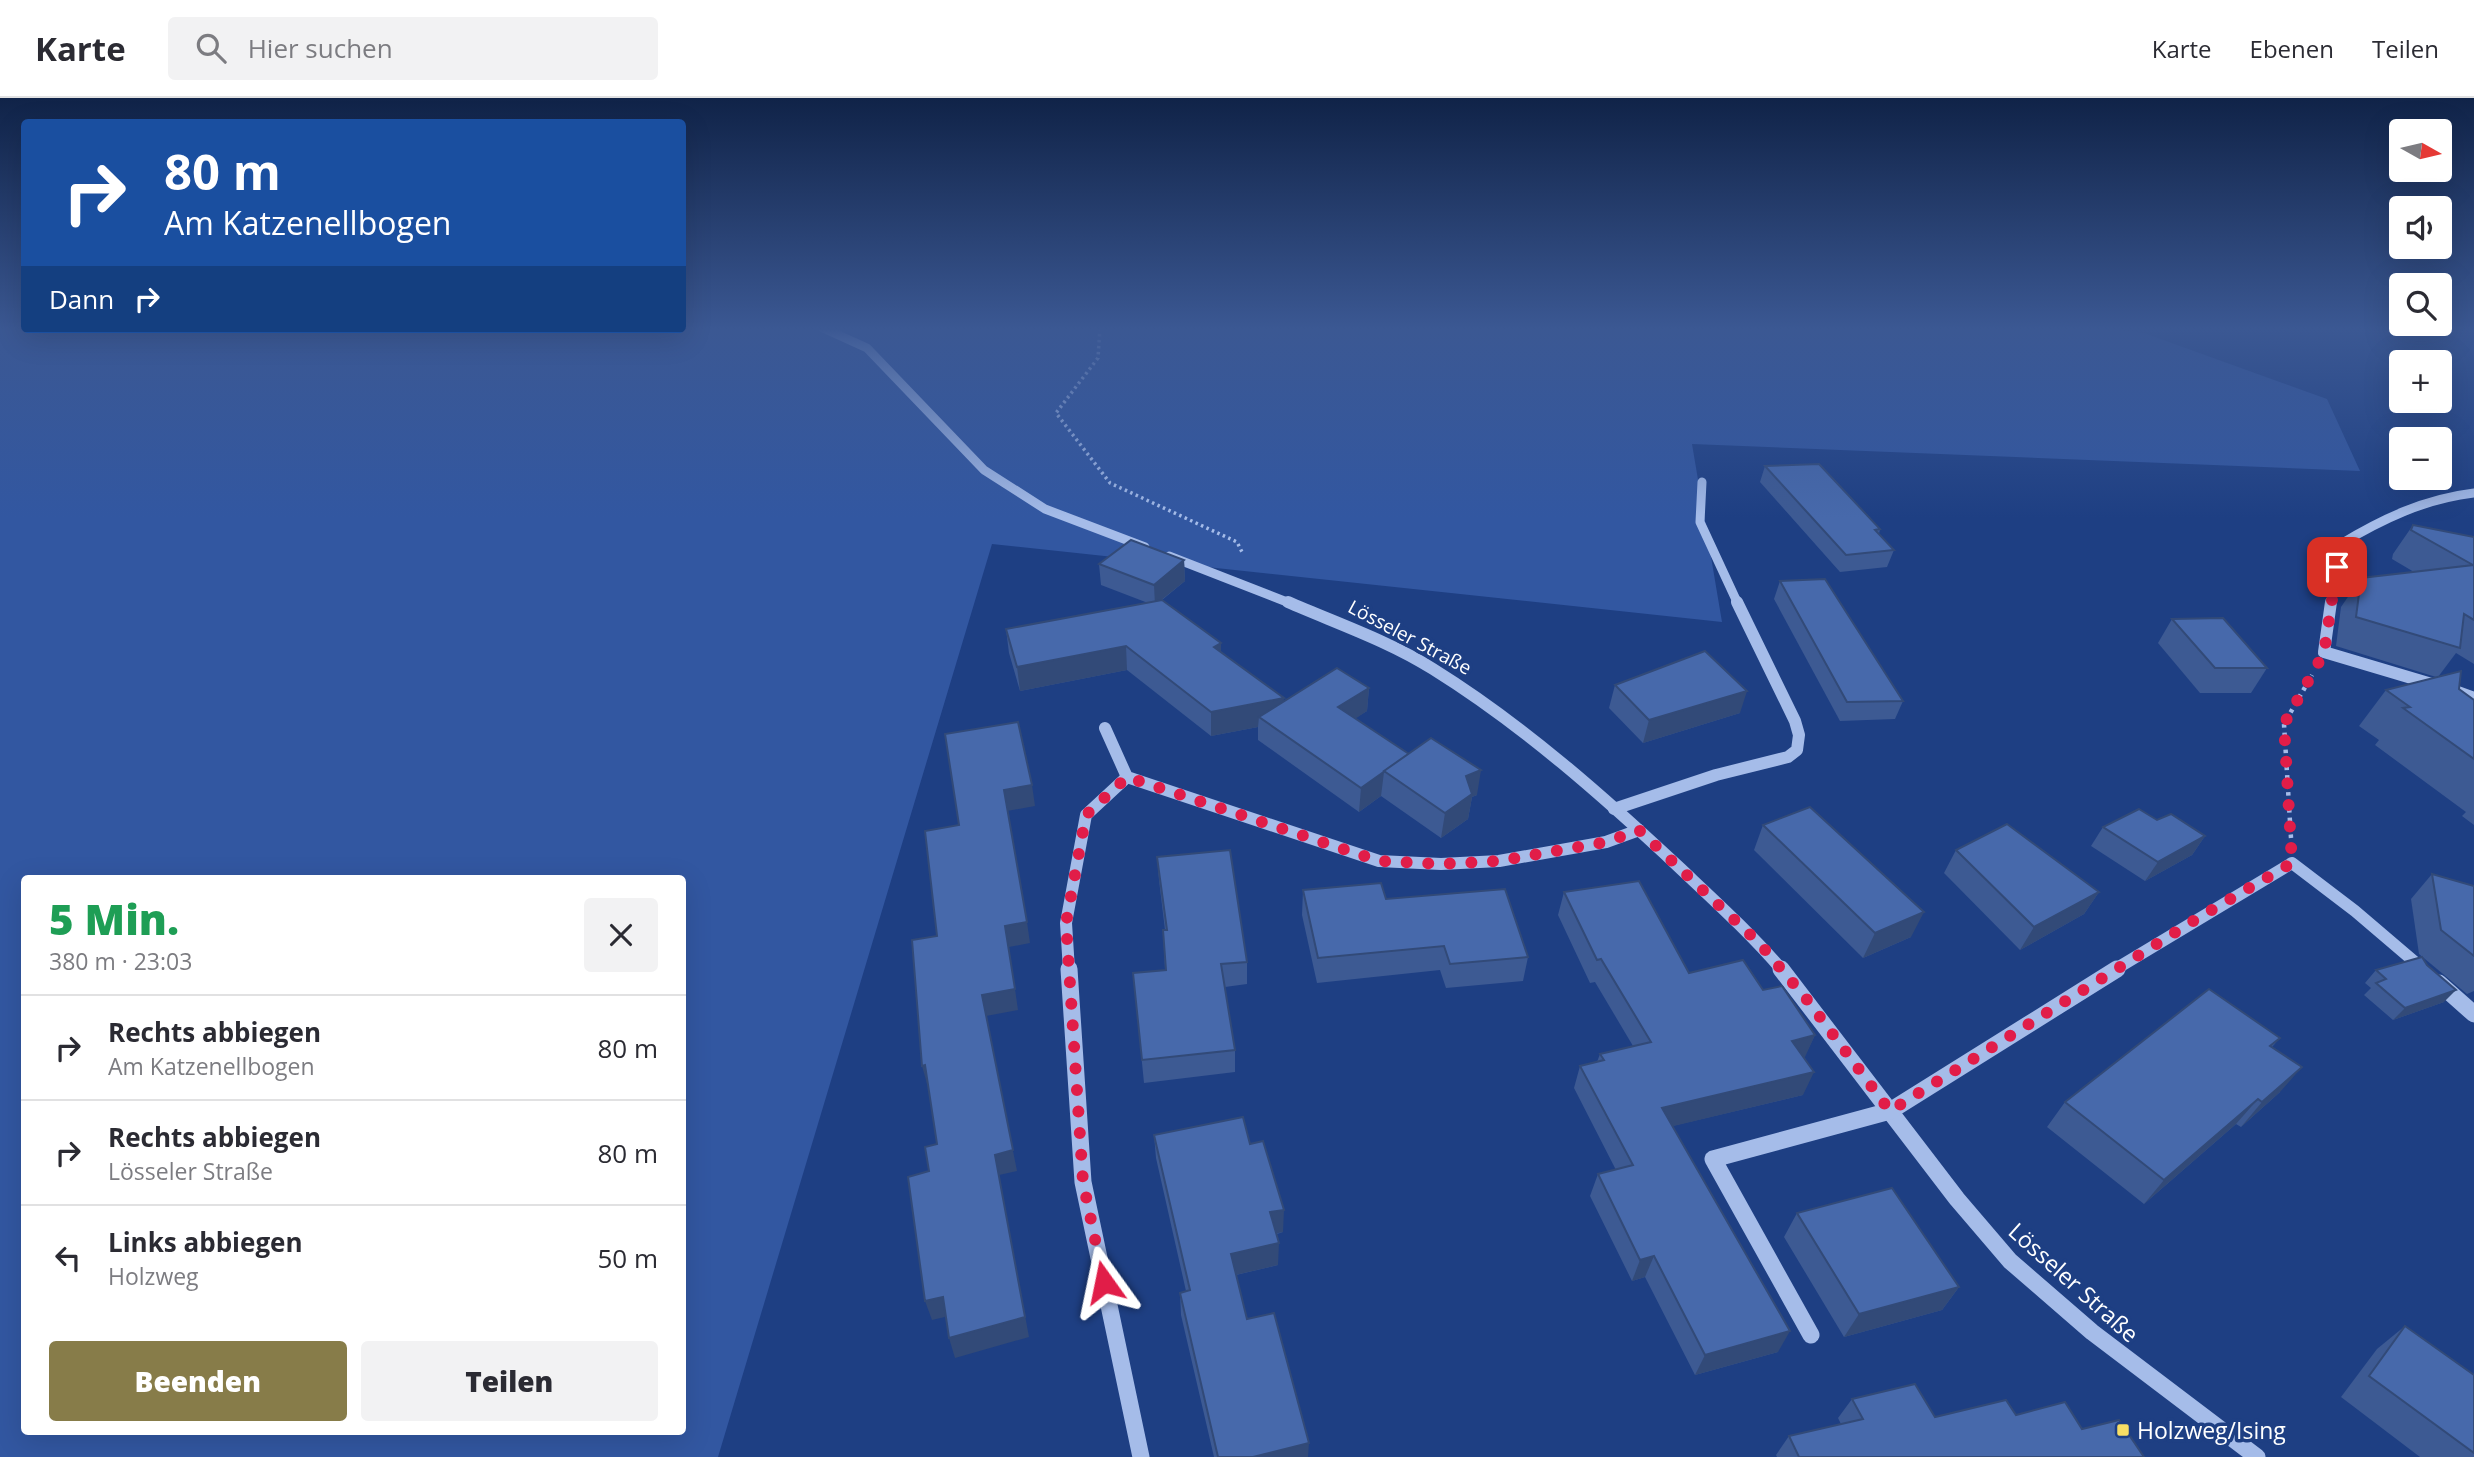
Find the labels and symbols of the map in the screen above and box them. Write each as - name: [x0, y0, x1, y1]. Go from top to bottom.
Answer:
- north arrow: [2389, 119, 2452, 182]
- pin: [2307, 537, 2367, 597]
- street label: Lösseler Straße: [1344, 594, 1476, 680]
- street label: Lösseler Straße: [2002, 1215, 2146, 1349]
- position arrow: [1067, 1245, 1141, 1319]
- place label: Holzweg/Ising: [2137, 1414, 2286, 1446]
- marker: Holzweg/Ising: [2115, 1422, 2131, 1438]

